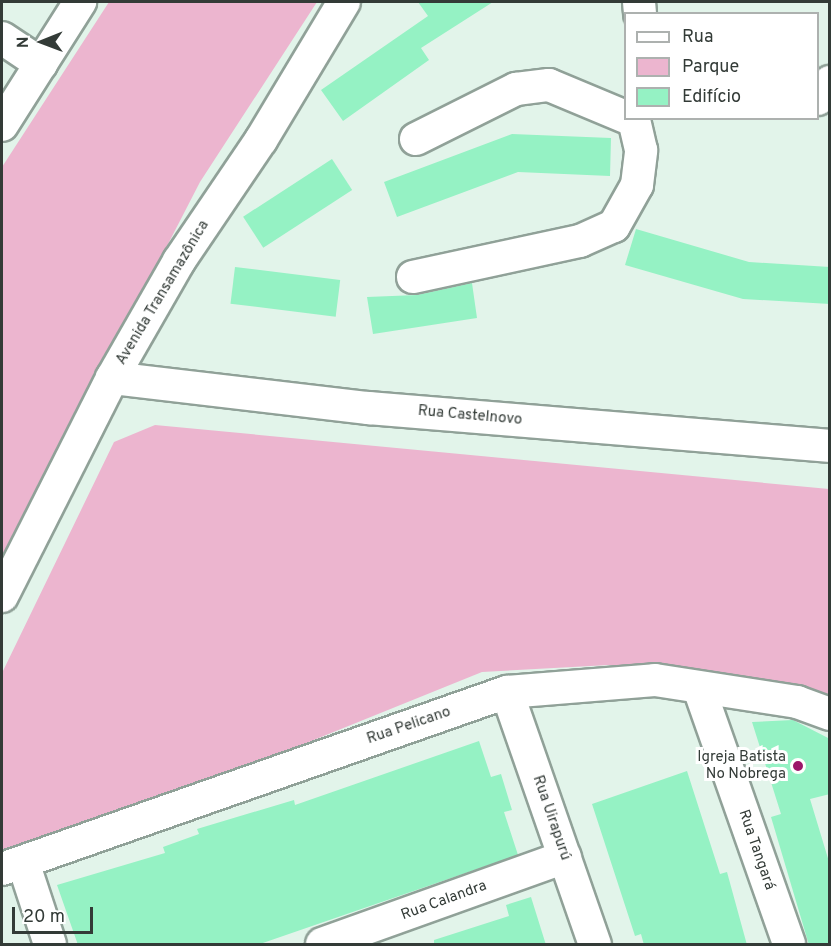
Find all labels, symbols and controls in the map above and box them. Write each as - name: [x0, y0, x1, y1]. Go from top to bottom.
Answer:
- north arrow: [12, 12, 72, 72]
- legend: [624, 12, 819, 120]
- text: Rua: [682, 26, 713, 49]
- text: N: [14, 36, 34, 48]
- text: Parque: [682, 56, 739, 79]
- text: Edifício: [682, 86, 741, 109]
- street label: Avenida Transamazônica: [113, 217, 213, 369]
- street label: Rua Castelnovo: [417, 402, 523, 430]
- street label: Rua Pelicano: [365, 703, 453, 749]
- place label: Igreja Batista No Nobrega: [697, 748, 786, 783]
- marker: Igreja Batista No Nobrega: [791, 759, 805, 773]
- street label: Rua Uirapurú: [528, 773, 574, 863]
- street label: Rua Tangará: [734, 807, 778, 893]
- street label: Rua Calandra: [399, 877, 489, 925]
- scale bar: [15, 895, 96, 933]
- text: 20 m: [23, 906, 65, 929]

